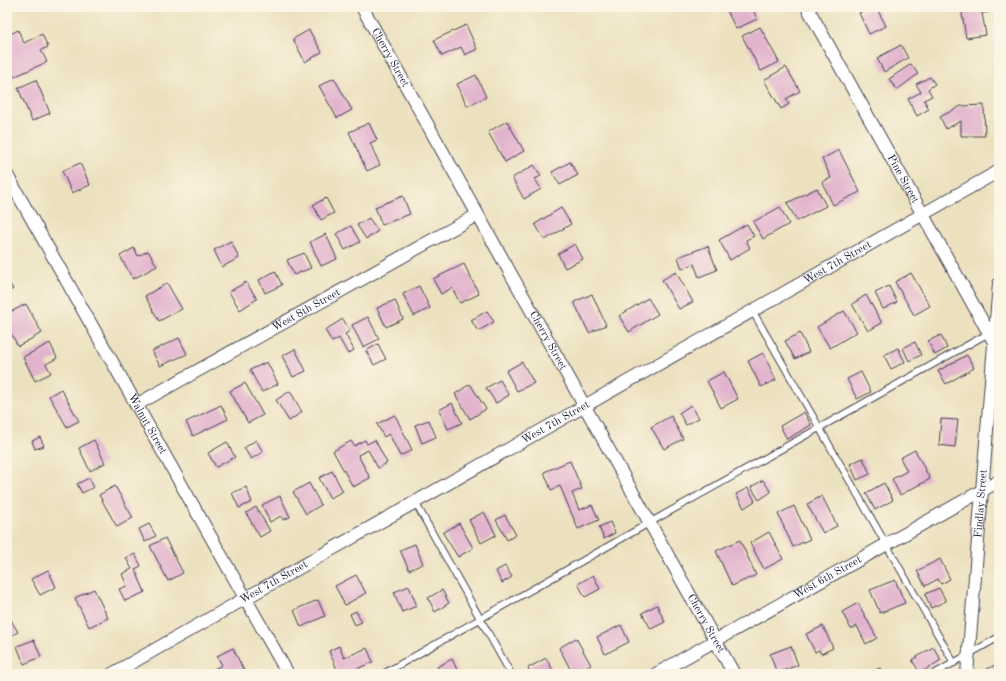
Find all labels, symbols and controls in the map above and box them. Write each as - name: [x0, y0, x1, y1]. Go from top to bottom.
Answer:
- street label: Cherry Street: [369, 26, 411, 89]
- street label: Pine Street: [885, 153, 921, 205]
- street label: West 7th Street: [802, 239, 873, 286]
- street label: West 8th Street: [270, 287, 342, 333]
- street label: Cherry Street: [527, 309, 569, 372]
- street label: Walnut Street: [126, 392, 169, 456]
- street label: West 7th Street: [520, 399, 592, 446]
- street label: Findlay Street: [973, 469, 989, 538]
- street label: West 6th Street: [792, 554, 864, 601]
- street label: West 7th Street: [238, 559, 310, 606]
- street label: Cherry Street: [685, 592, 727, 655]

